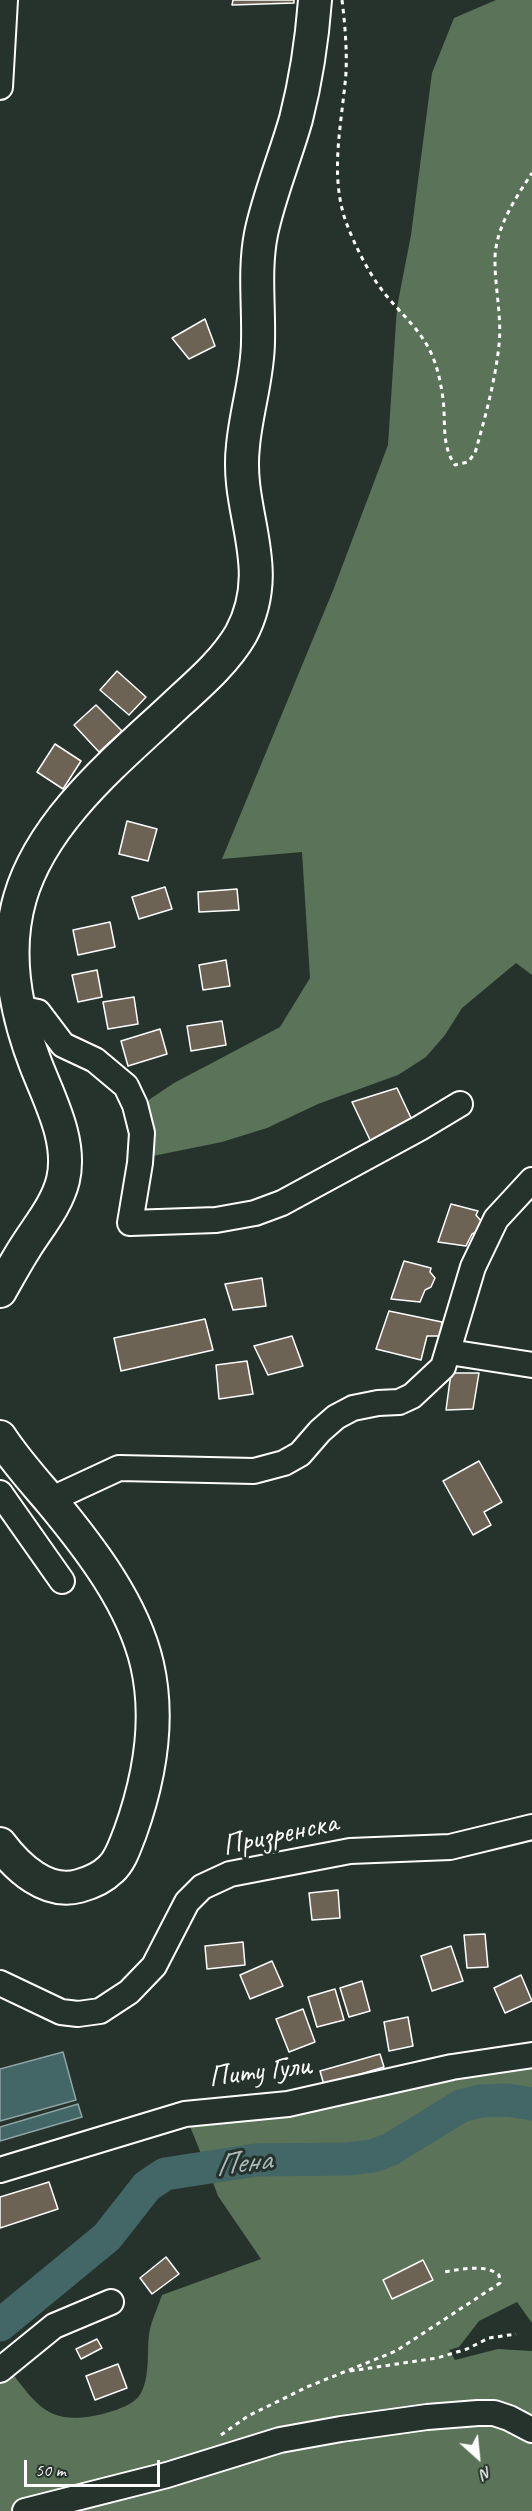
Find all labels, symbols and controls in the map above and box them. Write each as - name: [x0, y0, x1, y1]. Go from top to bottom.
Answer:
- street label: Призренска: [219, 1805, 341, 1865]
- street label: Питу Гули: [207, 2048, 313, 2096]
- water label: Пена: [213, 2142, 273, 2186]
- north arrow: [448, 2427, 508, 2487]
- scale bar: [27, 2448, 164, 2486]
- text: 50 m: [35, 2459, 66, 2481]
- text: N: [477, 2462, 495, 2484]

